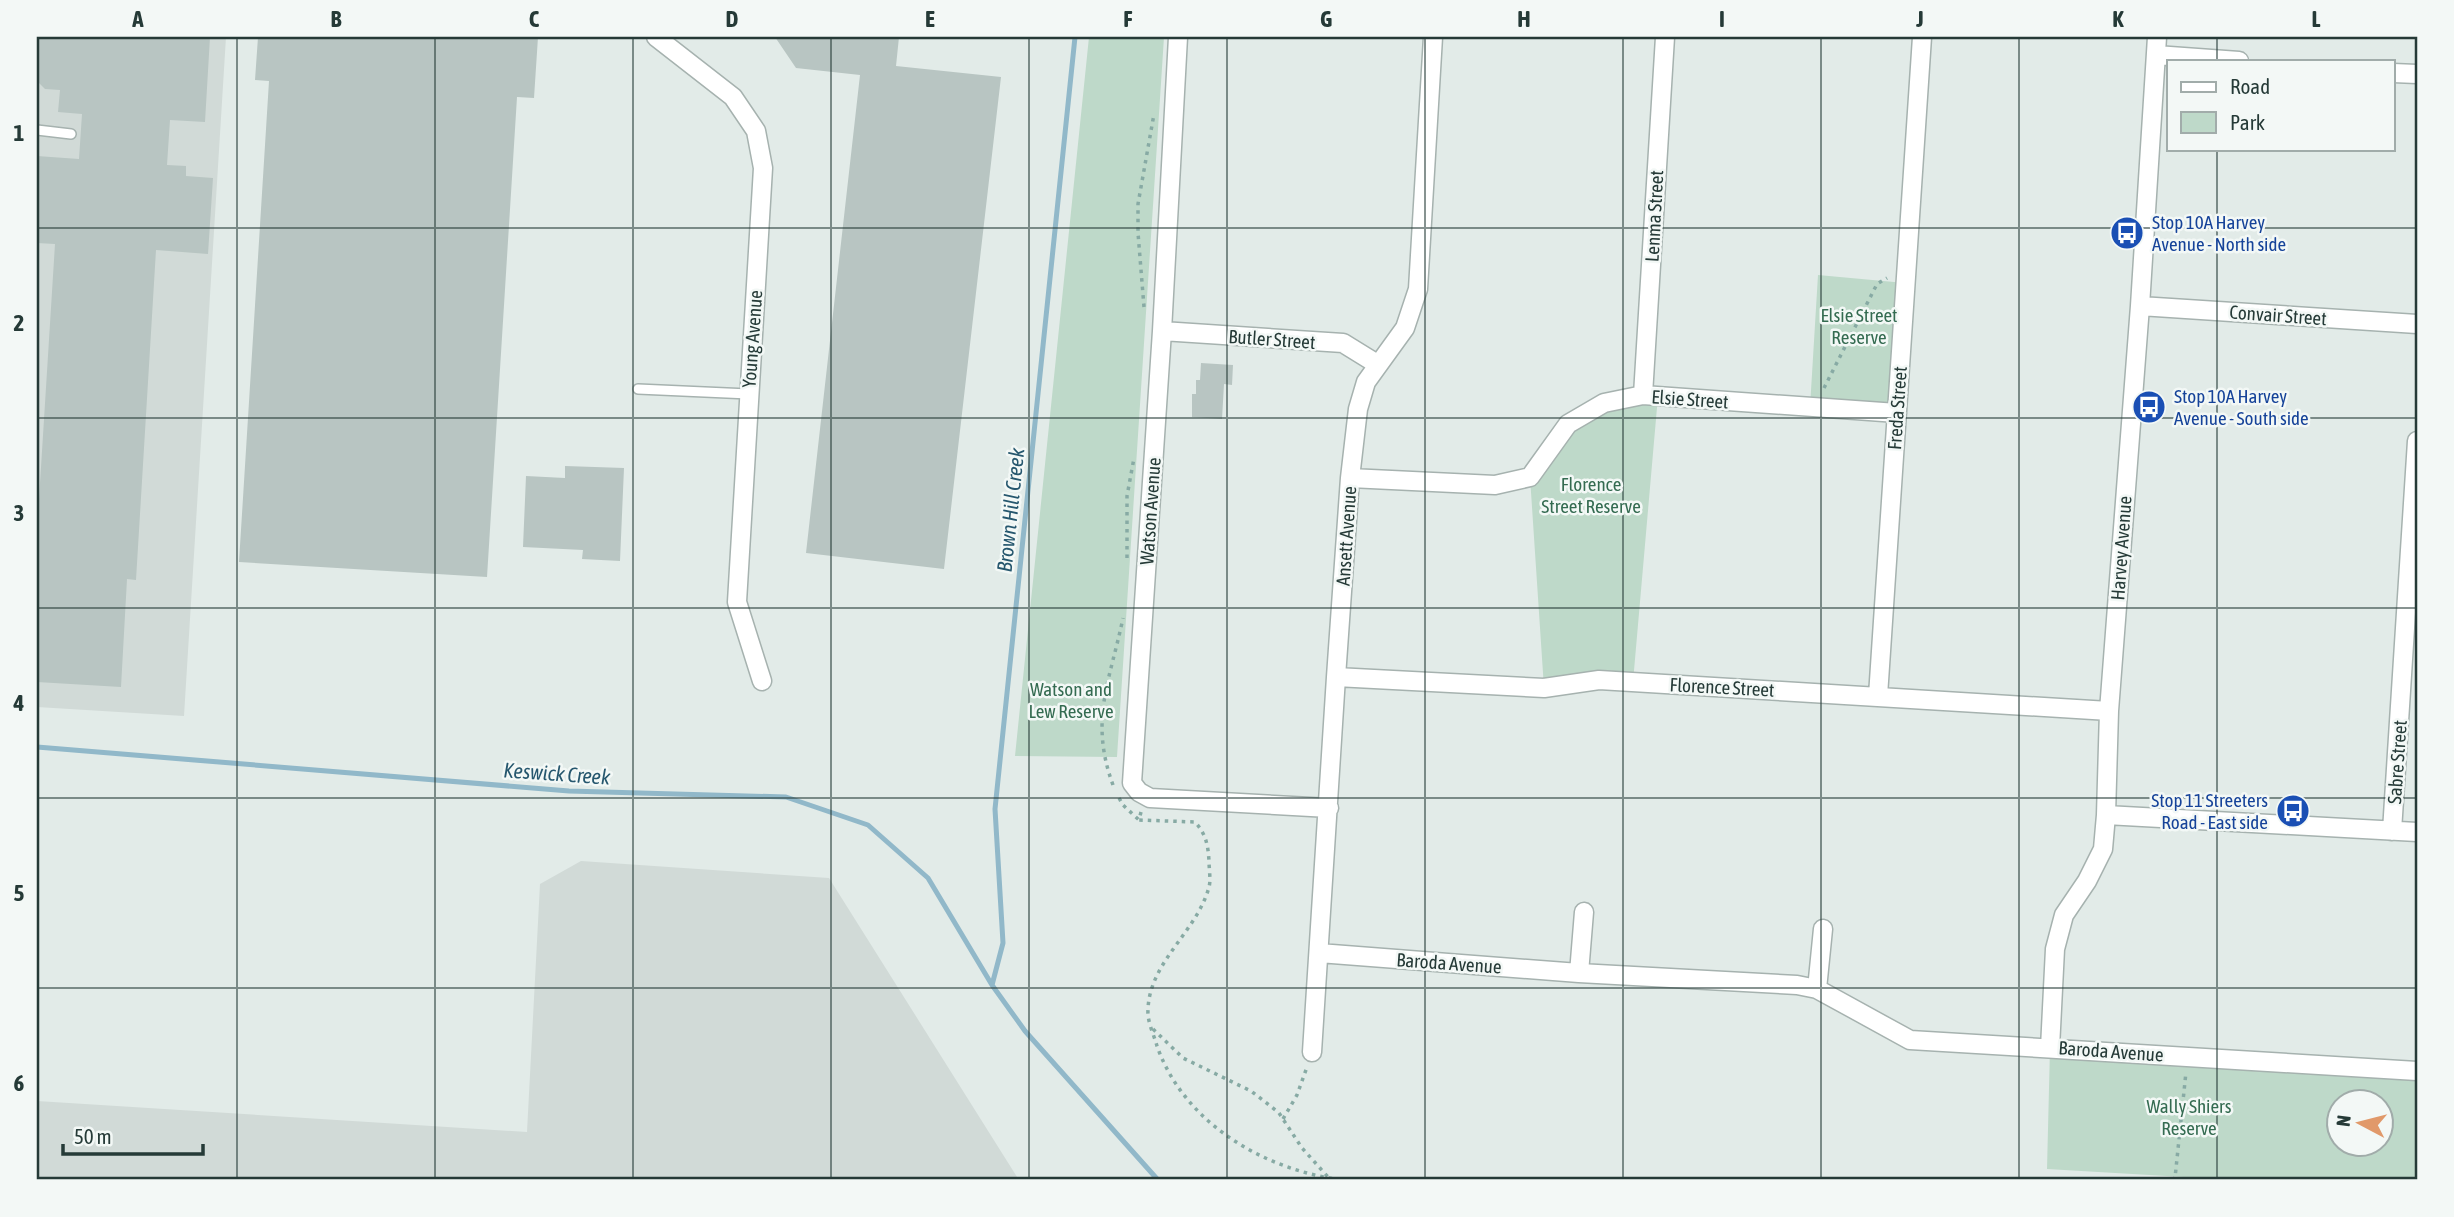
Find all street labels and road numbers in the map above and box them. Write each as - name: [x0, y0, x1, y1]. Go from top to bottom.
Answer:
- street label: Lenma Street: [1641, 169, 1667, 263]
- street label: Young Avenue: [738, 289, 766, 389]
- street label: Convair Street: [2229, 301, 2327, 329]
- street label: Butler Street: [1228, 325, 1316, 353]
- street label: Freda Street: [1883, 366, 1911, 450]
- street label: Elsie Street: [1651, 385, 1729, 413]
- street label: Watson Avenue: [1135, 457, 1165, 565]
- street label: Ansett Avenue: [1332, 485, 1360, 587]
- street label: Harvey Avenue: [2106, 495, 2136, 601]
- street label: Florence Street: [1669, 673, 1775, 701]
- street label: Sabre Street: [2383, 719, 2411, 805]
- street label: Baroda Avenue: [1396, 948, 1502, 978]
- street label: Baroda Avenue: [2058, 1036, 2164, 1066]

